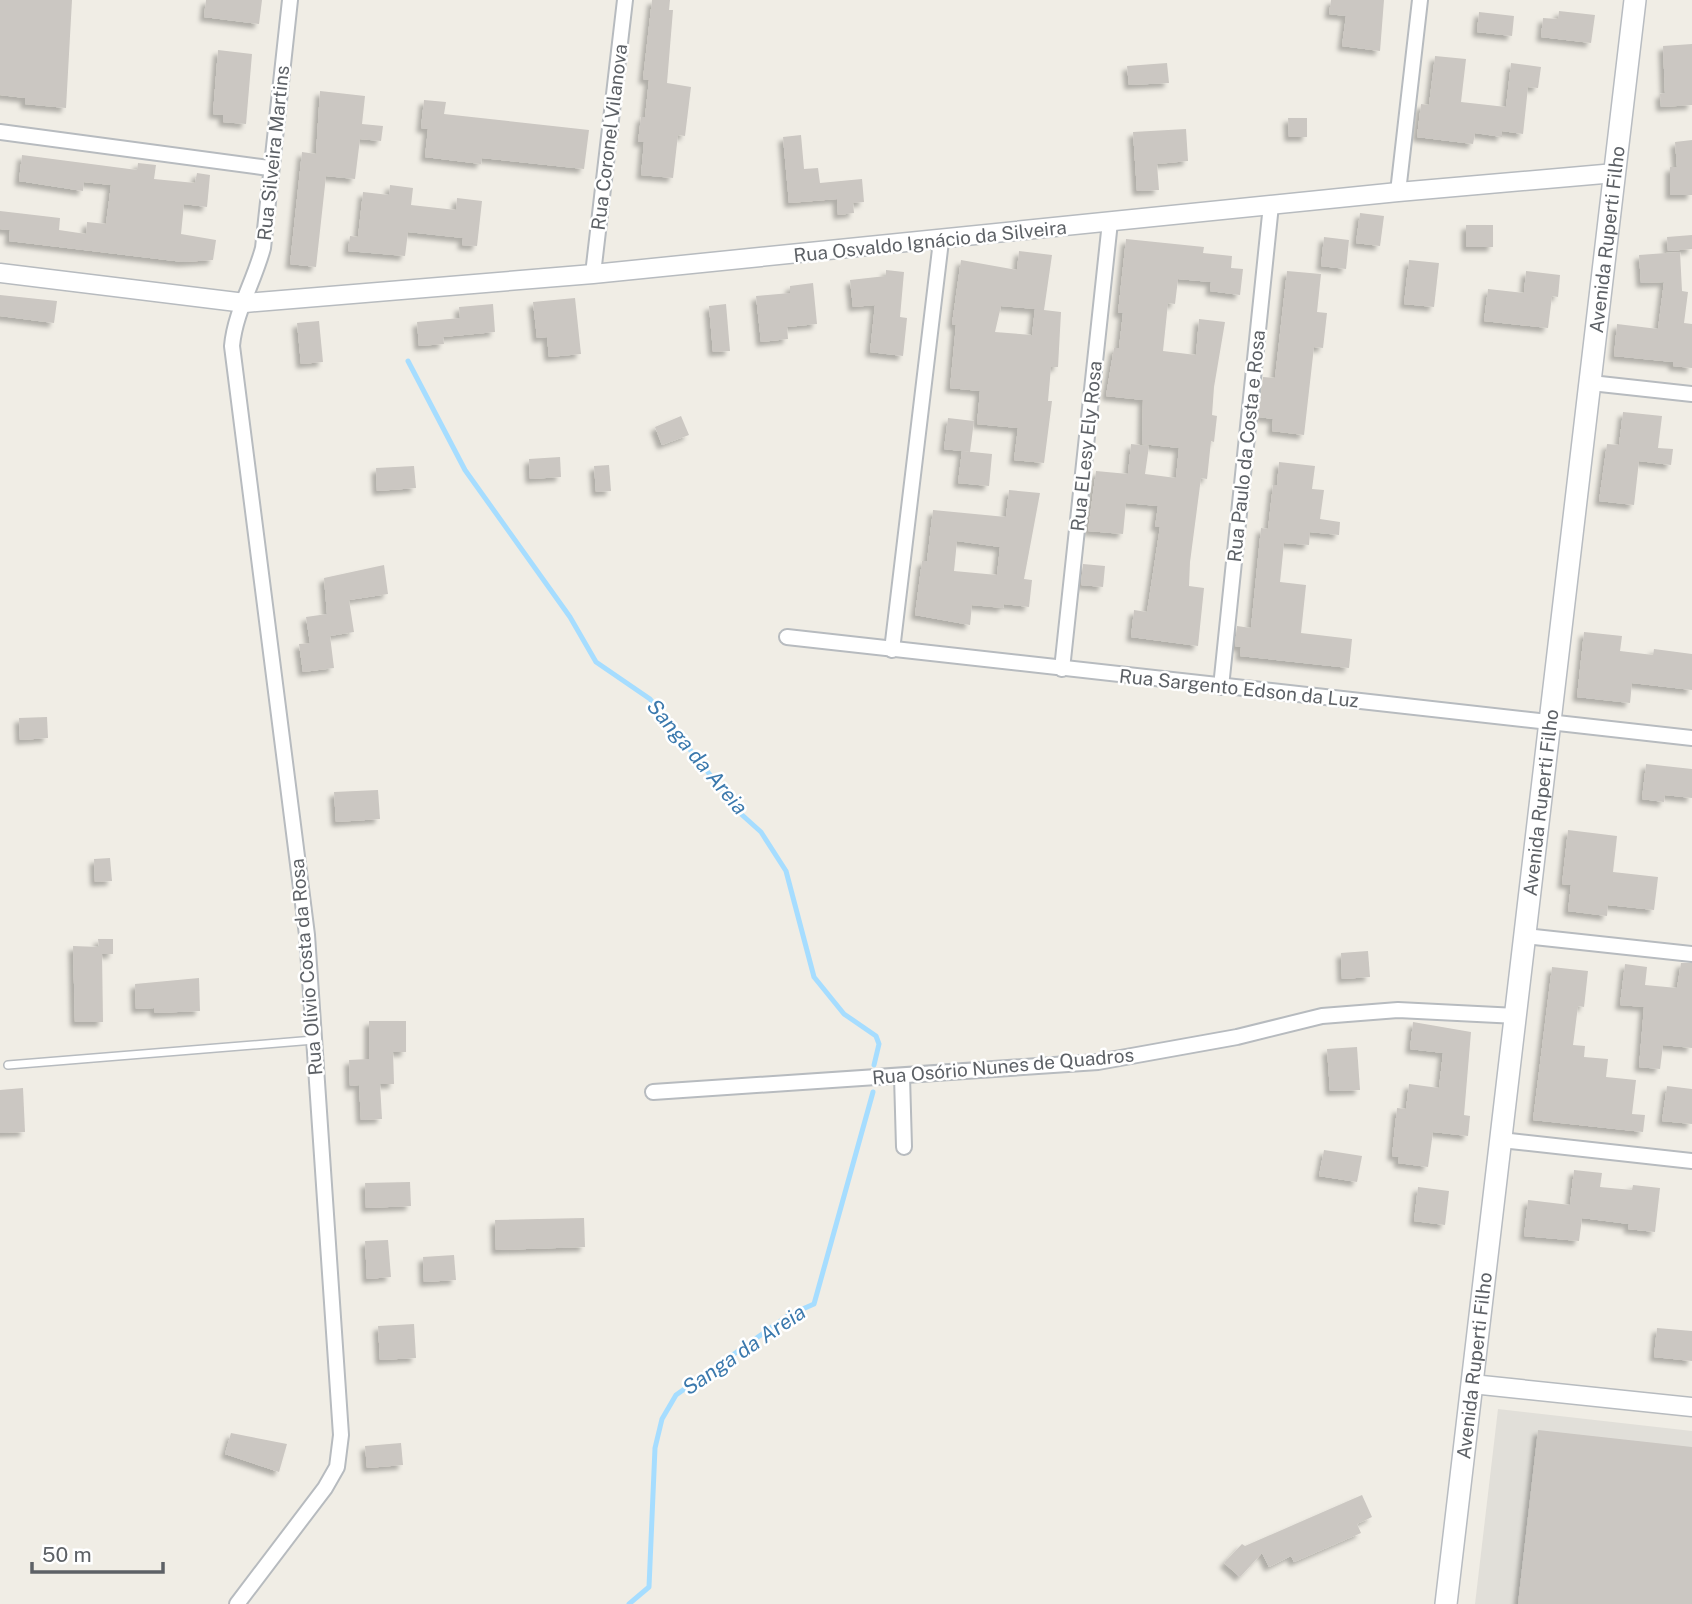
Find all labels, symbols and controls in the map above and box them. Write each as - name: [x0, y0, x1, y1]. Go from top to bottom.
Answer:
- street label: Rua Coronel Vilanova: [587, 43, 631, 231]
- street label: Rua Silveira Martins: [253, 64, 293, 242]
- street label: Avenida Ruperti Filho: [1585, 145, 1629, 334]
- street label: Rua Osvaldo Ignácio da Silveira: [792, 216, 1068, 266]
- street label: Rua Paulo da Costa e Rosa: [1223, 329, 1269, 563]
- street label: Rua ELesy Ely Rosa: [1066, 360, 1106, 532]
- street label: Rua Sargento Edson da Luz: [1118, 664, 1360, 712]
- water label: Sanga da Areia: [642, 694, 753, 819]
- street label: Avenida Ruperti Filho: [1519, 708, 1562, 897]
- street label: Rua Olívio Costa da Rosa: [286, 858, 326, 1076]
- street label: Rua Osório Nunes de Quadros: [871, 1044, 1135, 1088]
- street label: Avenida Ruperti Filho: [1452, 1271, 1496, 1460]
- water label: Sanga da Areia: [677, 1299, 810, 1400]
- scale bar: [32, 1530, 163, 1574]
- text: 50 m: [42, 1542, 92, 1567]

